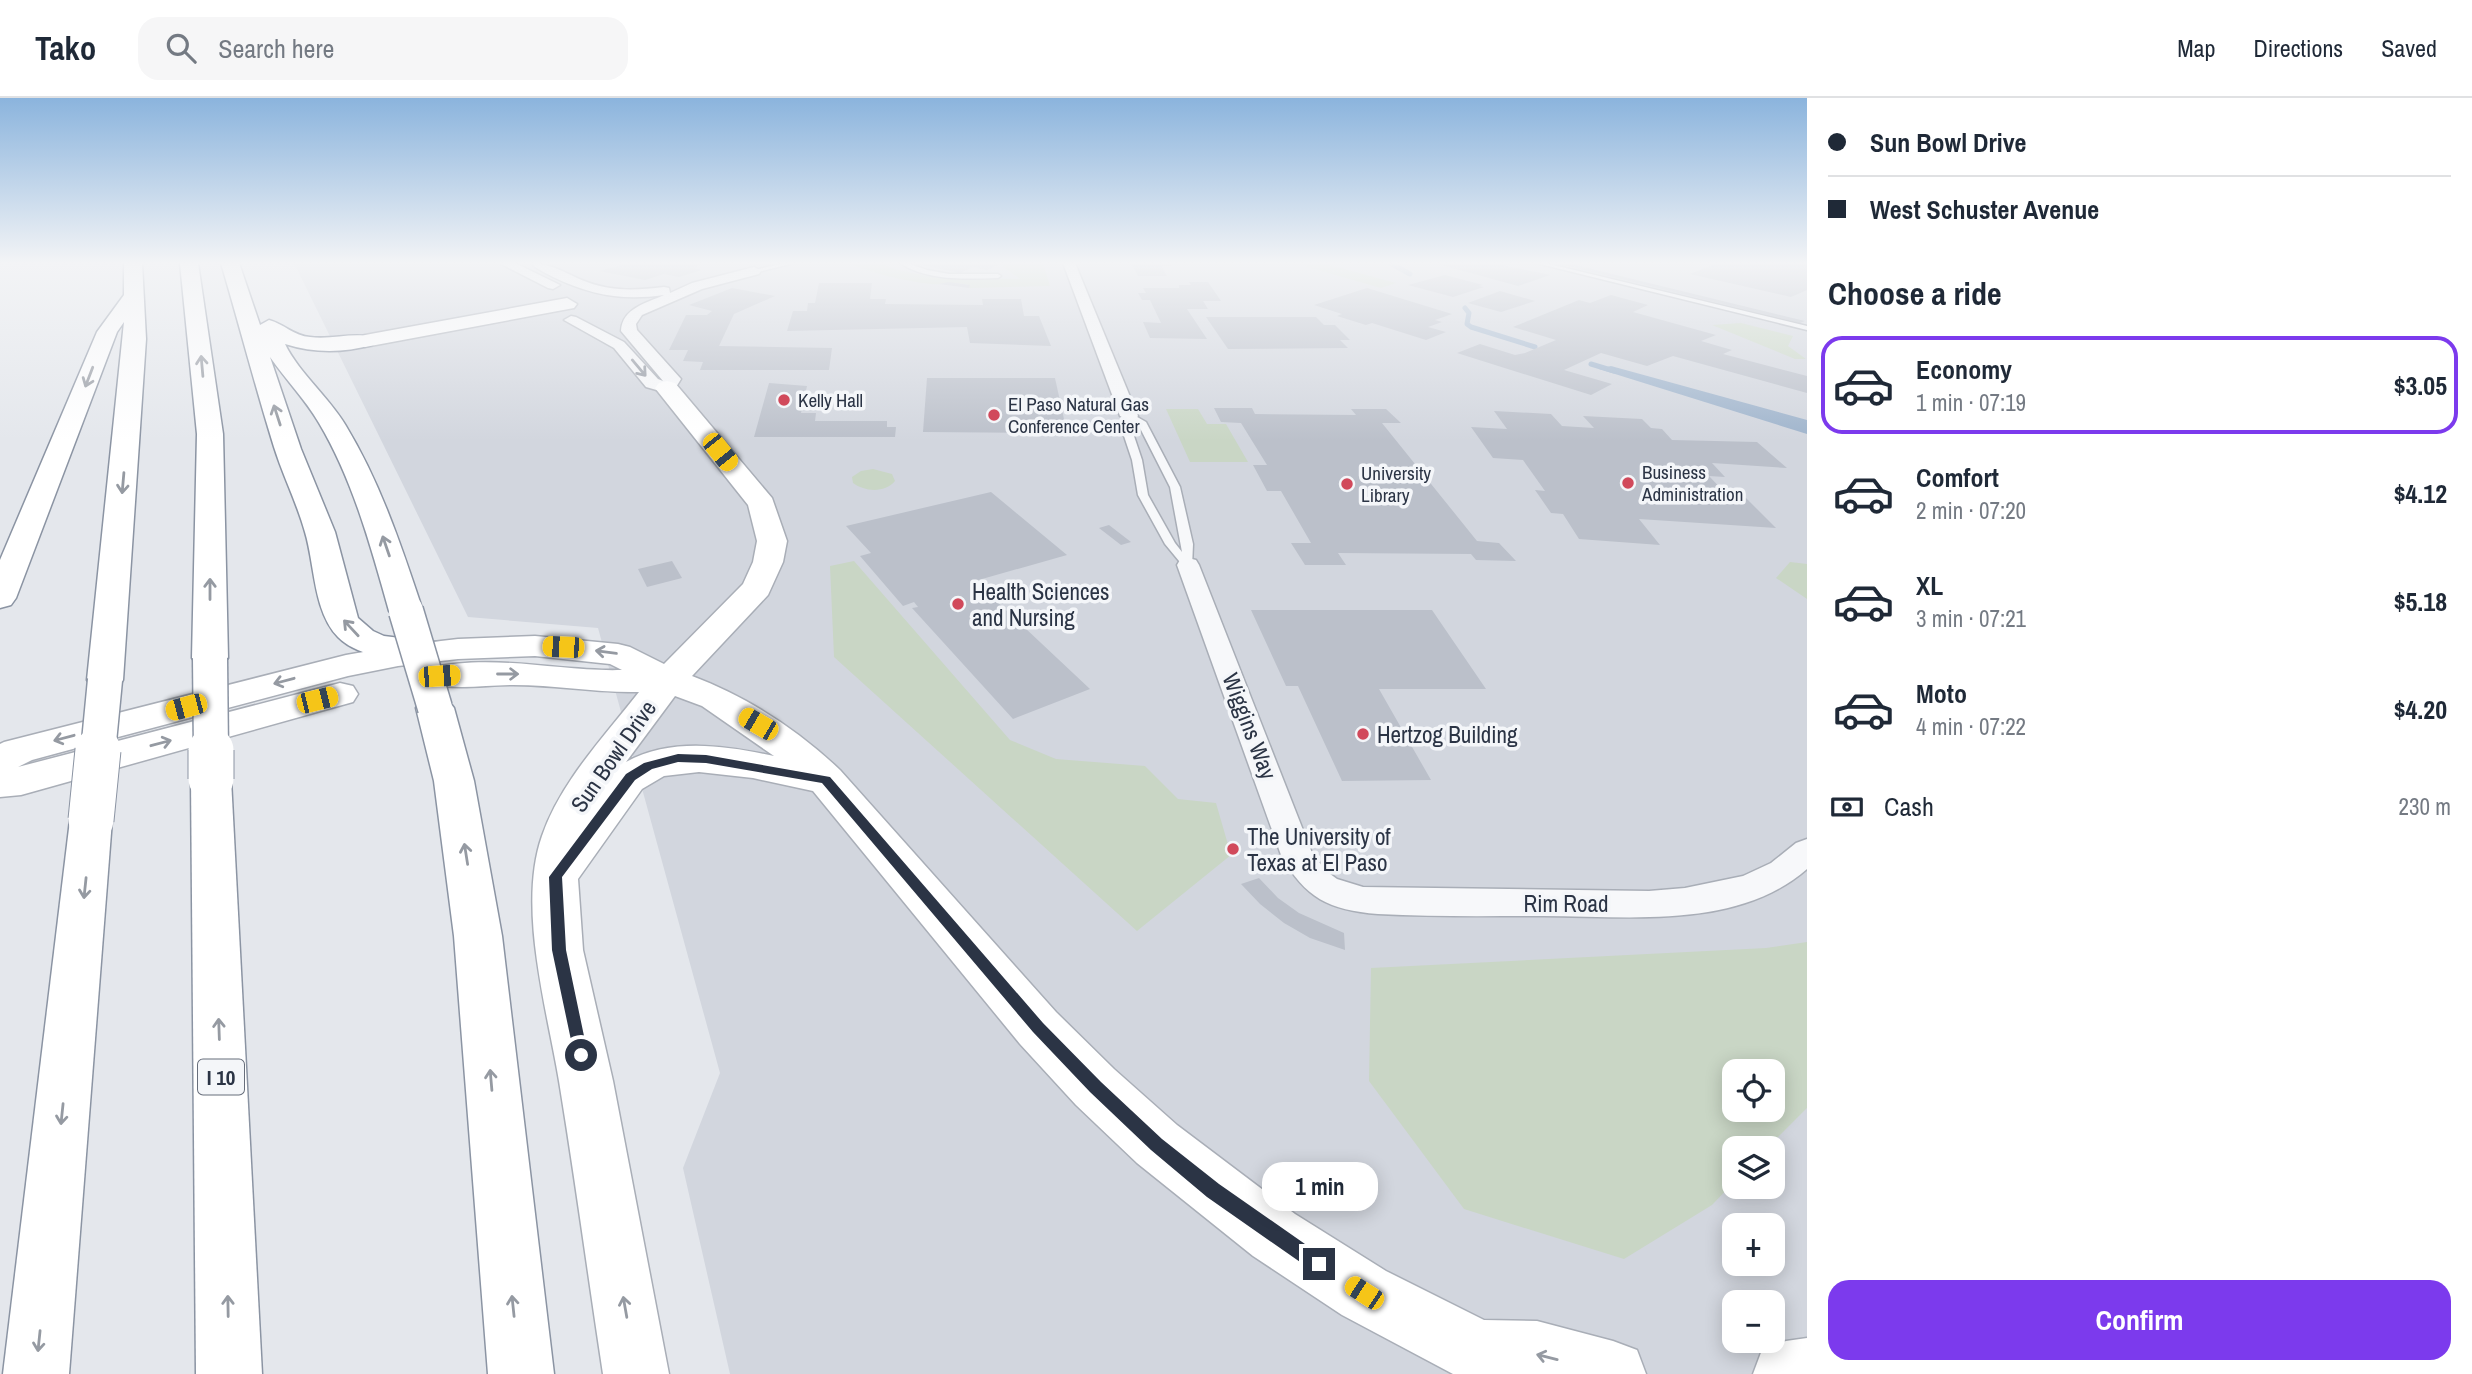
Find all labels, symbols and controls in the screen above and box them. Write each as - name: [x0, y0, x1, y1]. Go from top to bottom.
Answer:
- search box: [138, 17, 628, 80]
- text: Tako: [35, 26, 96, 70]
- icon: search: [162, 29, 200, 67]
- text: Search here: [218, 31, 334, 66]
- text: Map: [2177, 32, 2215, 64]
- text: Directions: [2253, 32, 2343, 64]
- text: Saved: [2381, 32, 2437, 64]
- text: Sun Bowl Drive: [1870, 125, 2026, 160]
- text: West Schuster Avenue: [1870, 192, 2099, 227]
- text: Choose a ride: [1828, 272, 2002, 315]
- text: Economy: [1916, 352, 2012, 387]
- icon: car: [1832, 354, 1895, 417]
- one-way arrow: [195, 355, 208, 378]
- one-way arrow: [631, 358, 647, 376]
- one-way arrow: [82, 365, 95, 387]
- text: $3.05: [2394, 368, 2447, 403]
- place label: Kelly Hall: [798, 387, 863, 413]
- text: 1 min · 07:19: [1916, 387, 2026, 418]
- place label: El Paso Natural Gas Conference Center: [1008, 391, 1149, 439]
- marker: Kelly Hall: [776, 392, 792, 408]
- one-way arrow: [270, 404, 283, 426]
- marker: El Paso Natural Gas Conference Center: [986, 407, 1002, 423]
- car: [699, 429, 742, 475]
- place label: Business Administration: [1641, 459, 1743, 507]
- place label: University Library: [1361, 460, 1431, 508]
- text: Comfort: [1916, 460, 1999, 495]
- icon: car: [1832, 462, 1895, 525]
- one-way arrow: [116, 471, 129, 494]
- marker: Business Administration: [1620, 475, 1636, 491]
- marker: University Library: [1339, 476, 1355, 492]
- text: $4.12: [2394, 476, 2447, 511]
- text: 2 min · 07:20: [1916, 495, 2026, 526]
- one-way arrow: [379, 536, 391, 558]
- text: XL: [1916, 568, 1943, 603]
- icon: car: [1832, 570, 1895, 633]
- place label: Health Sciences and Nursing: [972, 576, 1109, 633]
- one-way arrow: [203, 578, 217, 601]
- text: $5.18: [2394, 584, 2447, 619]
- marker: Health Sciences and Nursing: [950, 596, 966, 612]
- text: 3 min · 07:21: [1916, 603, 2026, 634]
- one-way arrow: [342, 620, 359, 637]
- car: [542, 636, 585, 658]
- one-way arrow: [595, 646, 618, 659]
- car: [418, 664, 461, 688]
- one-way arrow: [496, 667, 519, 681]
- street label: Wiggins Way: [1216, 668, 1285, 784]
- one-way arrow: [273, 675, 296, 688]
- text: Moto: [1916, 676, 1967, 711]
- icon: car: [1832, 678, 1895, 741]
- car: [295, 685, 340, 715]
- car: [163, 691, 210, 723]
- text: $4.20: [2394, 692, 2447, 727]
- street label: Sun Bowl Drive: [563, 694, 663, 818]
- car: [735, 704, 782, 744]
- text: 4 min · 07:22: [1916, 711, 2026, 742]
- place label: Hertzog Building: [1377, 719, 1518, 750]
- marker: Hertzog Building: [1355, 726, 1371, 742]
- one-way arrow: [53, 733, 75, 746]
- one-way arrow: [149, 736, 172, 749]
- icon: cash: [1828, 788, 1866, 826]
- text: Cash: [1884, 789, 1934, 824]
- text: 230 m: [2399, 791, 2451, 822]
- place label: The University of Texas at El Paso: [1247, 821, 1391, 878]
- marker: The University of Texas at El Paso: [1225, 841, 1241, 857]
- one-way arrow: [459, 843, 472, 866]
- one-way arrow: [78, 876, 91, 899]
- street label: Rim Road: [1524, 888, 1608, 919]
- one-way arrow: [213, 1018, 226, 1041]
- route start: [565, 1039, 597, 1071]
- map controls: [1722, 1059, 1785, 1353]
- button: locate: [1722, 1059, 1785, 1122]
- road number: I 10: [198, 1060, 244, 1094]
- one-way arrow: [484, 1069, 497, 1092]
- one-way arrow: [55, 1102, 68, 1125]
- button: layers: [1722, 1136, 1785, 1199]
- callout: 1 min: [1261, 1162, 1377, 1212]
- text: 1 min: [1295, 1171, 1345, 1202]
- button: +: [1722, 1213, 1785, 1276]
- route end: [1303, 1248, 1335, 1280]
- car: [1341, 1273, 1388, 1313]
- button: Confirm: [1828, 1280, 2451, 1360]
- button: −: [1722, 1290, 1785, 1353]
- one-way arrow: [221, 1295, 234, 1318]
- one-way arrow: [507, 1295, 520, 1318]
- one-way arrow: [618, 1296, 631, 1319]
- one-way arrow: [33, 1329, 46, 1351]
- one-way arrow: [1537, 1350, 1559, 1363]

